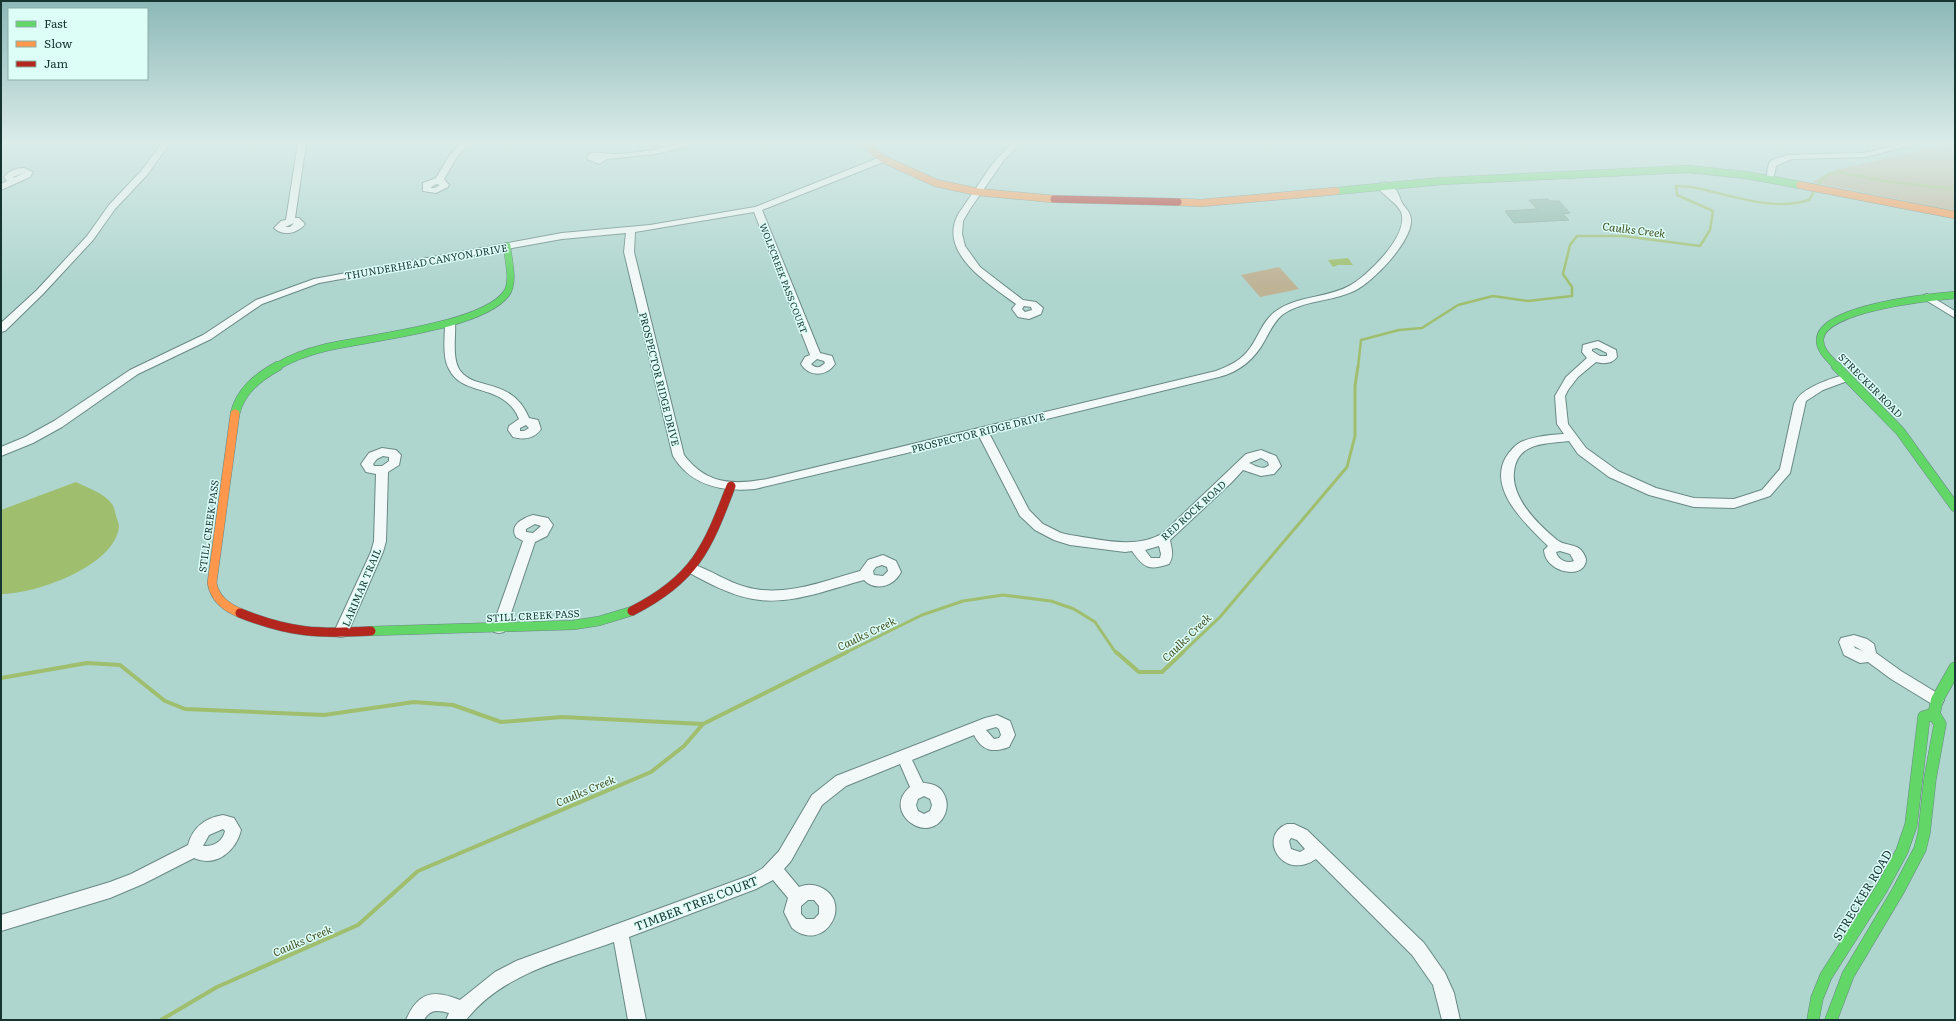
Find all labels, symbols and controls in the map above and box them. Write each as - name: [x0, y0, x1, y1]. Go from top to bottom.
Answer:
- legend: [8, 8, 148, 80]
- text: Fast: [44, 14, 68, 32]
- text: Slow: [44, 34, 73, 52]
- text: Jam: [44, 54, 69, 72]
- water label: Caulks Creek: [1602, 217, 1666, 241]
- street label: WOLFCREEK PASS COURT: [756, 221, 812, 336]
- street label: THUNDERHEAD CANYON DRIVE: [343, 239, 509, 283]
- street label: PROSPECTOR RIDGE DRIVE: [636, 311, 684, 447]
- street label: STRECKER ROAD: [1835, 349, 1907, 421]
- street label: PROSPECTOR RIDGE DRIVE: [910, 408, 1046, 456]
- street label: RED ROCK ROAD: [1157, 476, 1229, 543]
- street label: STILL CREEK PASS: [194, 479, 222, 573]
- street label: LARIMAR TRAIL: [338, 545, 384, 629]
- street label: STILL CREEK PASS: [486, 605, 580, 625]
- water label: Caulks Creek: [1158, 609, 1214, 665]
- water label: Caulks Creek: [834, 612, 898, 654]
- water label: Caulks Creek: [553, 770, 617, 810]
- street label: STRECKER ROAD: [1828, 846, 1896, 944]
- street label: TIMBER TREE COURT: [631, 871, 761, 935]
- water label: Caulks Creek: [270, 920, 334, 960]

